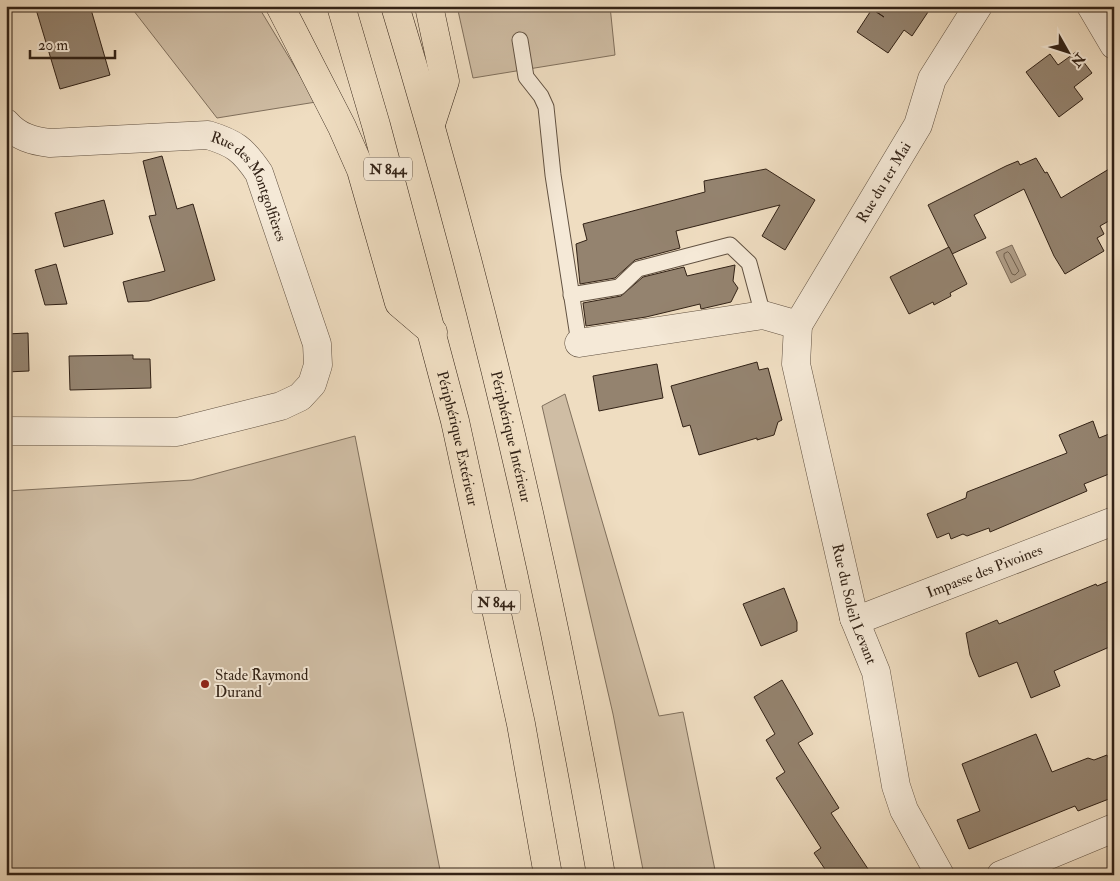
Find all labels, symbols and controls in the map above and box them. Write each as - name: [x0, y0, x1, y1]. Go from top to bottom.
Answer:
- scale bar: [30, 28, 115, 60]
- north arrow: [1042, 28, 1092, 78]
- text: 20 m: [38, 36, 68, 55]
- text: N: [1067, 49, 1089, 70]
- street label: Rue des Montgolfières: [208, 127, 291, 244]
- street label: Rue du 1er Mai: [852, 138, 915, 226]
- road number: N 844: [364, 157, 412, 180]
- street label: Périphérique Extérieur: [433, 369, 483, 508]
- street label: Périphérique Intérieur: [486, 369, 536, 504]
- street label: Impasse des Pivoines: [924, 540, 1045, 602]
- street label: Rue du Soleil Levant: [828, 542, 881, 667]
- road number: N 844: [472, 590, 520, 614]
- place label: Stade Raymond Durand: [215, 666, 309, 702]
- marker: Stade Raymond Durand: [199, 678, 211, 690]

